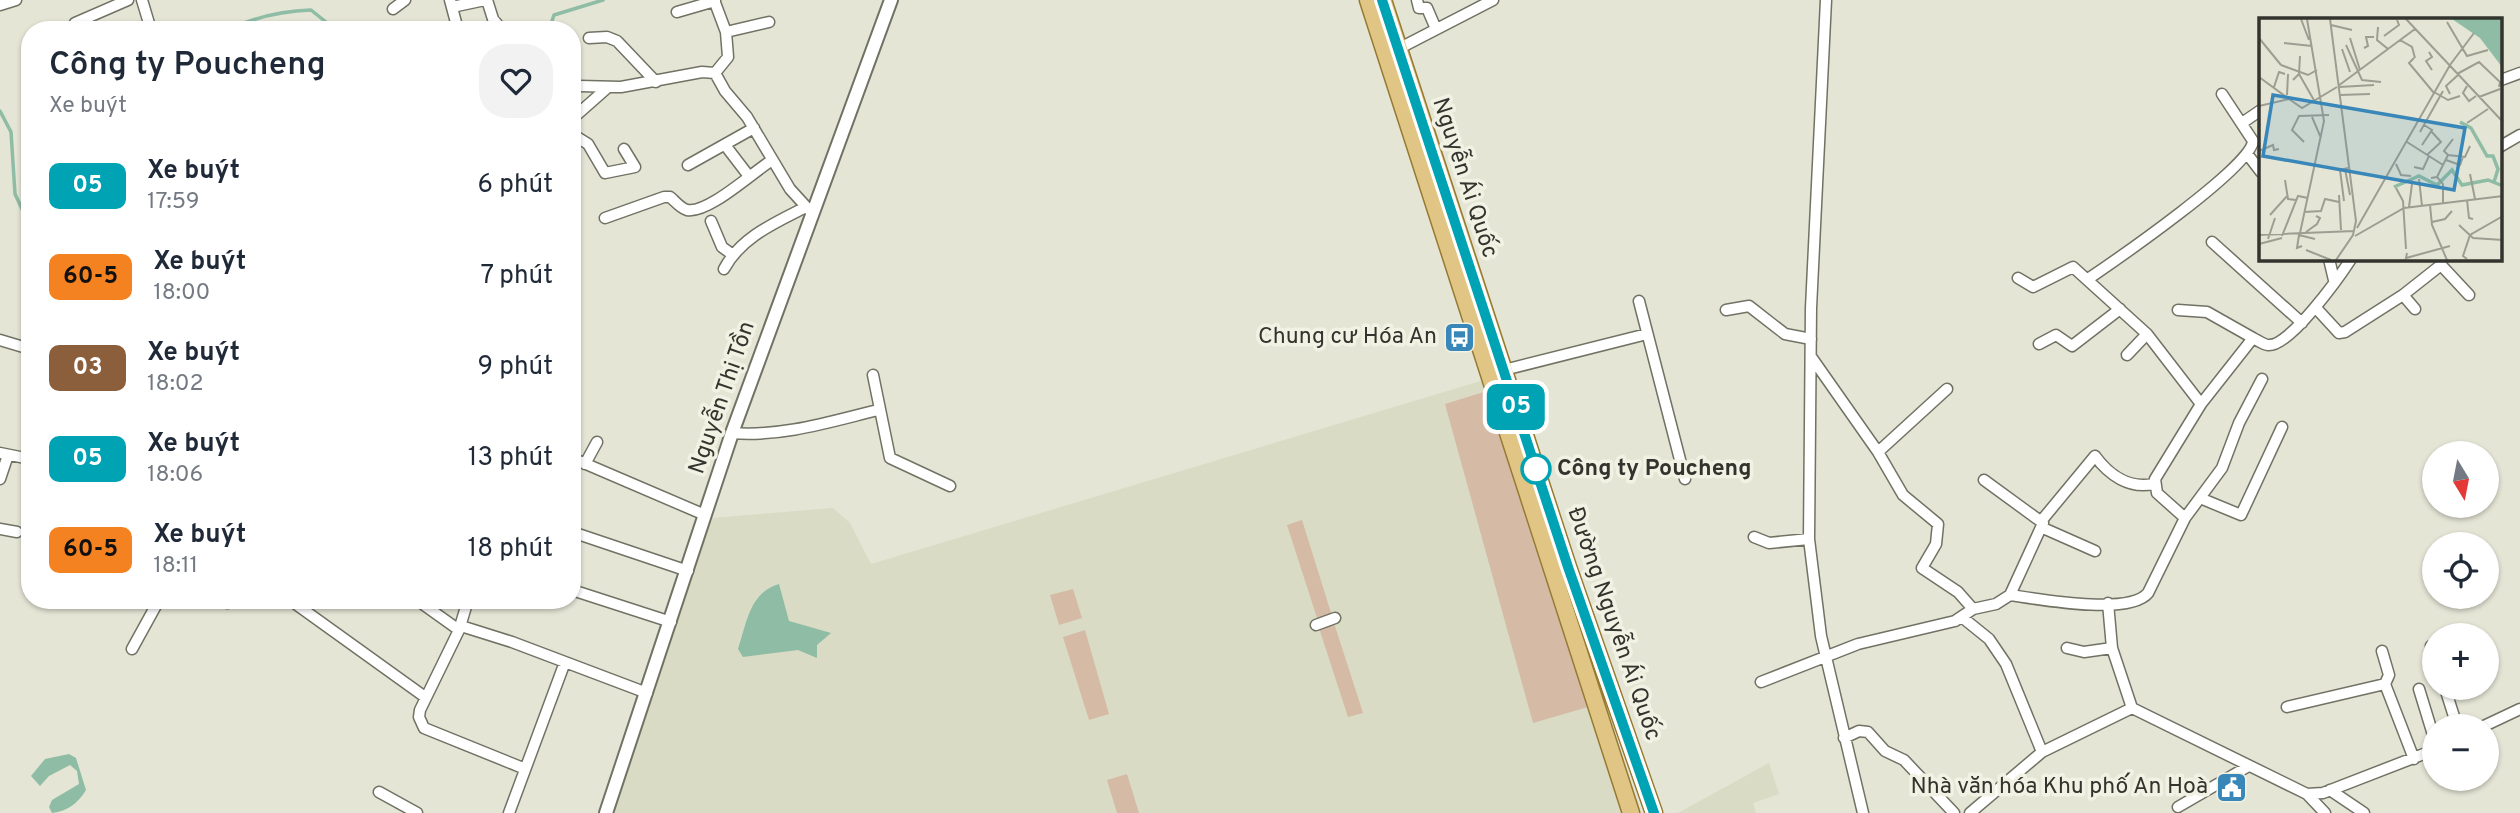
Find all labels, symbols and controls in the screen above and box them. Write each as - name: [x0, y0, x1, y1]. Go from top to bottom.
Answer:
- inset map: [2259, 18, 2502, 261]
- button: heart: [479, 44, 553, 118]
- text: Công ty Poucheng: [49, 45, 326, 87]
- text: Xe buýt: [49, 92, 127, 121]
- street label: Nguyễn Ái Quốc: [1424, 94, 1504, 262]
- text: Xe buýt: [147, 155, 240, 188]
- text: 6 phút: [478, 169, 553, 202]
- text: 05: [72, 171, 103, 201]
- text: 17:59: [147, 188, 200, 217]
- text: Xe buýt: [153, 246, 246, 279]
- text: 7 phút: [481, 260, 553, 293]
- text: 60-5: [63, 262, 118, 292]
- text: 18:00: [153, 279, 210, 308]
- street label: Nguyễn Thị Tồn: [682, 317, 763, 478]
- bus stop icon: Chung cư Hóa An: [1443, 320, 1477, 354]
- place label: Chung cư Hóa An: [1258, 323, 1437, 352]
- text: Xe buýt: [147, 337, 240, 370]
- text: 9 phút: [478, 351, 553, 384]
- text: 03: [72, 353, 103, 383]
- text: 18:02: [147, 370, 204, 399]
- line badge: 05: [1484, 384, 1548, 430]
- text: 05: [1501, 392, 1531, 422]
- text: Xe buýt: [147, 428, 240, 461]
- north arrow: [2422, 441, 2499, 518]
- map controls: [2422, 441, 2499, 791]
- text: 13 phút: [468, 442, 553, 475]
- text: 05: [72, 444, 103, 474]
- marker: Công ty Poucheng: [1521, 454, 1551, 484]
- place label: Công ty Poucheng: [1557, 455, 1752, 484]
- text: 18:06: [147, 461, 203, 490]
- street label: Đường Nguyễn Ái Quốc: [1559, 503, 1668, 745]
- text: Xe buýt: [153, 519, 246, 552]
- button: locate: [2422, 532, 2499, 609]
- text: 18 phút: [468, 533, 553, 566]
- text: 60-5: [63, 535, 118, 565]
- text: 18:11: [153, 552, 198, 581]
- button: +: [2422, 623, 2499, 700]
- button: −: [2422, 714, 2499, 791]
- public building icon: Nhà văn hóa Khu phố An Hoà: [2214, 770, 2248, 804]
- place label: Nhà văn hóa Khu phố An Hoà: [1911, 772, 2208, 802]

